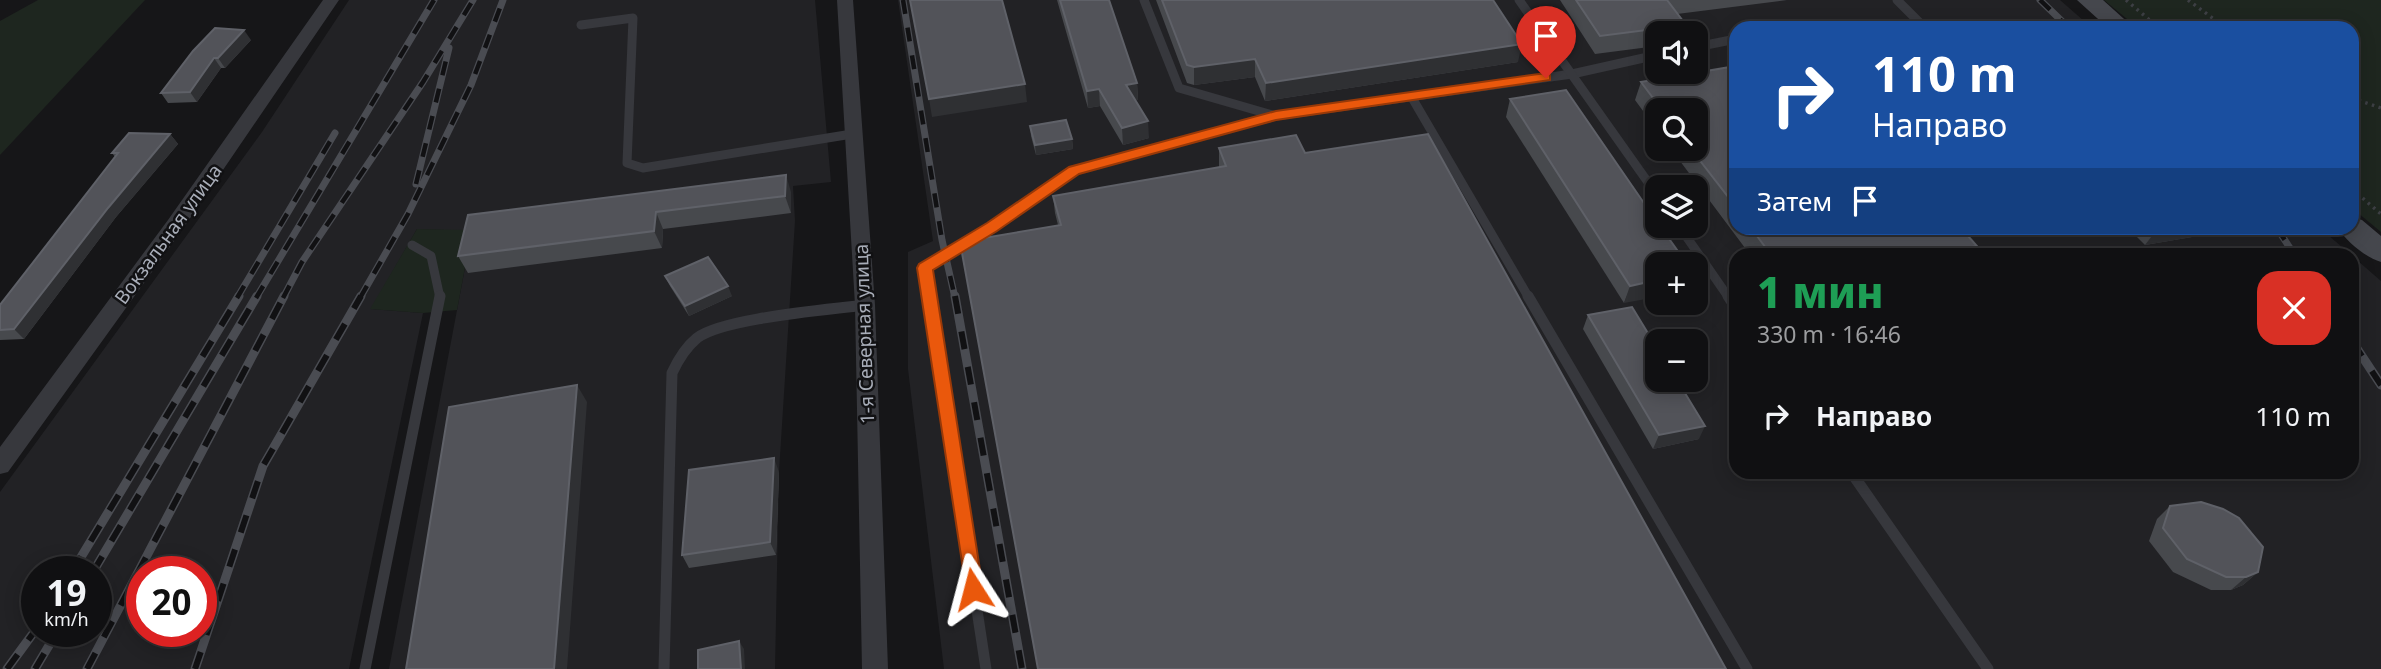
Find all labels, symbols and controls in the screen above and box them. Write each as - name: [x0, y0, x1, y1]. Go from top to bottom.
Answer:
- pin: [1516, 6, 1576, 78]
- icon: arrive: [1527, 17, 1565, 55]
- map controls: [1645, 21, 1708, 392]
- button: sound: [1645, 21, 1708, 84]
- text: 110 m: [1872, 40, 2017, 106]
- icon: right: [1757, 49, 1848, 140]
- button: search: [1645, 98, 1708, 161]
- text: Направо: [1872, 103, 2007, 146]
- street label: Вокзальная улица: [108, 159, 228, 309]
- button: layers: [1645, 175, 1708, 238]
- icon: arrive: [1846, 182, 1884, 220]
- text: Затем: [1757, 183, 1832, 219]
- street label: 1-я Северная улица: [848, 243, 880, 425]
- button: +: [1645, 252, 1708, 315]
- text: 1 мин: [1757, 263, 1884, 320]
- button: close: [2257, 271, 2331, 345]
- text: 330 m · 16:46: [1757, 318, 1901, 350]
- button: −: [1645, 329, 1708, 392]
- icon: right: [1757, 397, 1795, 435]
- text: Направо: [1816, 398, 1932, 434]
- text: 110 m: [2255, 398, 2331, 434]
- position arrow: [936, 552, 1010, 626]
- speed limit sign: 20: [126, 556, 217, 647]
- text: 19: [46, 569, 87, 616]
- text: km/h: [44, 607, 89, 631]

